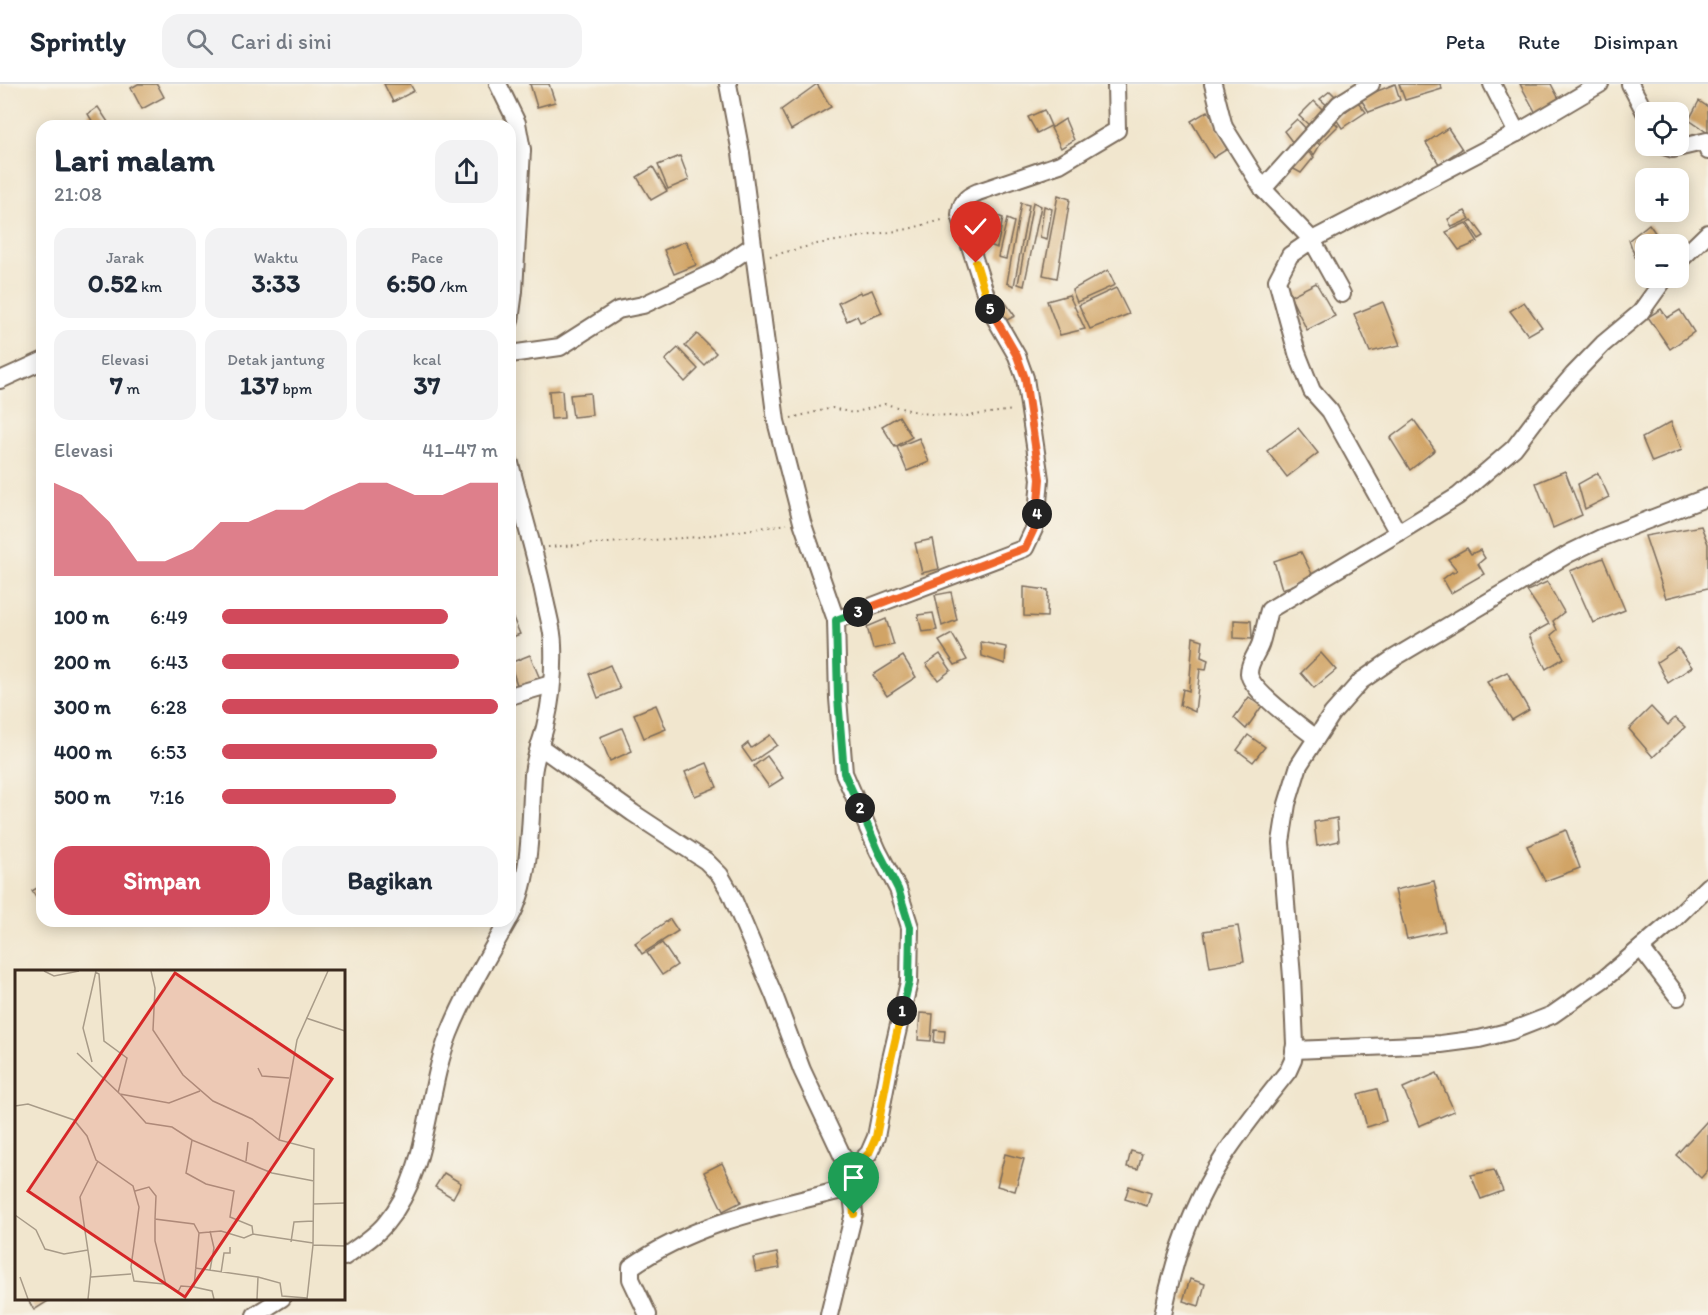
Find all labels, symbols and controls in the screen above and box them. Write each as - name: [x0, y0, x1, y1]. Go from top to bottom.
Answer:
- search box: [162, 14, 582, 68]
- text: Sprintly: [30, 24, 126, 58]
- icon: search: [183, 25, 216, 58]
- text: Cari di sini: [231, 28, 332, 55]
- text: Peta: [1445, 29, 1485, 54]
- text: Rute: [1518, 29, 1560, 54]
- text: Disimpan: [1593, 29, 1678, 54]
- map controls: [1635, 102, 1689, 288]
- button: locate: [1635, 102, 1689, 156]
- text: Lari malam: [54, 140, 215, 179]
- button: share: [435, 140, 498, 203]
- button: +: [1635, 168, 1689, 222]
- text: 21:08: [54, 182, 102, 206]
- pin: [950, 201, 1001, 263]
- icon: check: [959, 210, 992, 243]
- button: −: [1635, 234, 1689, 288]
- text: Jarak: [106, 248, 144, 267]
- text: Waktu: [254, 248, 298, 267]
- text: Pace: [411, 248, 443, 267]
- text: 0.52: [88, 267, 137, 299]
- text: 3:33: [252, 267, 300, 299]
- text: 6:50: [386, 267, 436, 299]
- text: km: [137, 277, 162, 296]
- text: /km: [436, 277, 468, 296]
- pin: 5: [975, 294, 1005, 324]
- text: 5: [986, 299, 994, 318]
- text: Elevasi: [101, 350, 149, 369]
- text: Detak jantung: [227, 350, 325, 369]
- text: kcal: [413, 350, 441, 369]
- text: 7: [110, 369, 123, 401]
- text: 137: [240, 369, 279, 401]
- text: 37: [413, 369, 441, 401]
- text: m: [123, 379, 140, 398]
- text: bpm: [279, 379, 312, 398]
- text: Elevasi: [54, 438, 113, 462]
- text: 41–47 m: [422, 438, 498, 462]
- pin: 4: [1022, 499, 1052, 529]
- text: 4: [1032, 504, 1042, 523]
- pin: 3: [843, 597, 873, 627]
- text: 3: [854, 602, 862, 621]
- text: 100 m: [54, 605, 109, 629]
- text: 6:49: [150, 605, 188, 629]
- text: 200 m: [54, 650, 110, 674]
- text: 6:43: [150, 650, 188, 674]
- text: 300 m: [54, 695, 111, 719]
- text: 6:28: [150, 695, 187, 719]
- text: 400 m: [54, 740, 112, 764]
- text: 6:53: [150, 740, 187, 764]
- text: 500 m: [54, 785, 110, 809]
- text: 7:16: [150, 785, 185, 809]
- pin: 2: [845, 793, 875, 823]
- text: 2: [856, 798, 864, 817]
- button: Simpan: [54, 846, 270, 915]
- button: Bagikan: [282, 846, 498, 915]
- inset map: [15, 970, 345, 1300]
- pin: 1: [887, 996, 917, 1026]
- text: 1: [898, 1001, 906, 1020]
- pin: [828, 1152, 879, 1214]
- icon: arrive: [837, 1161, 870, 1194]

